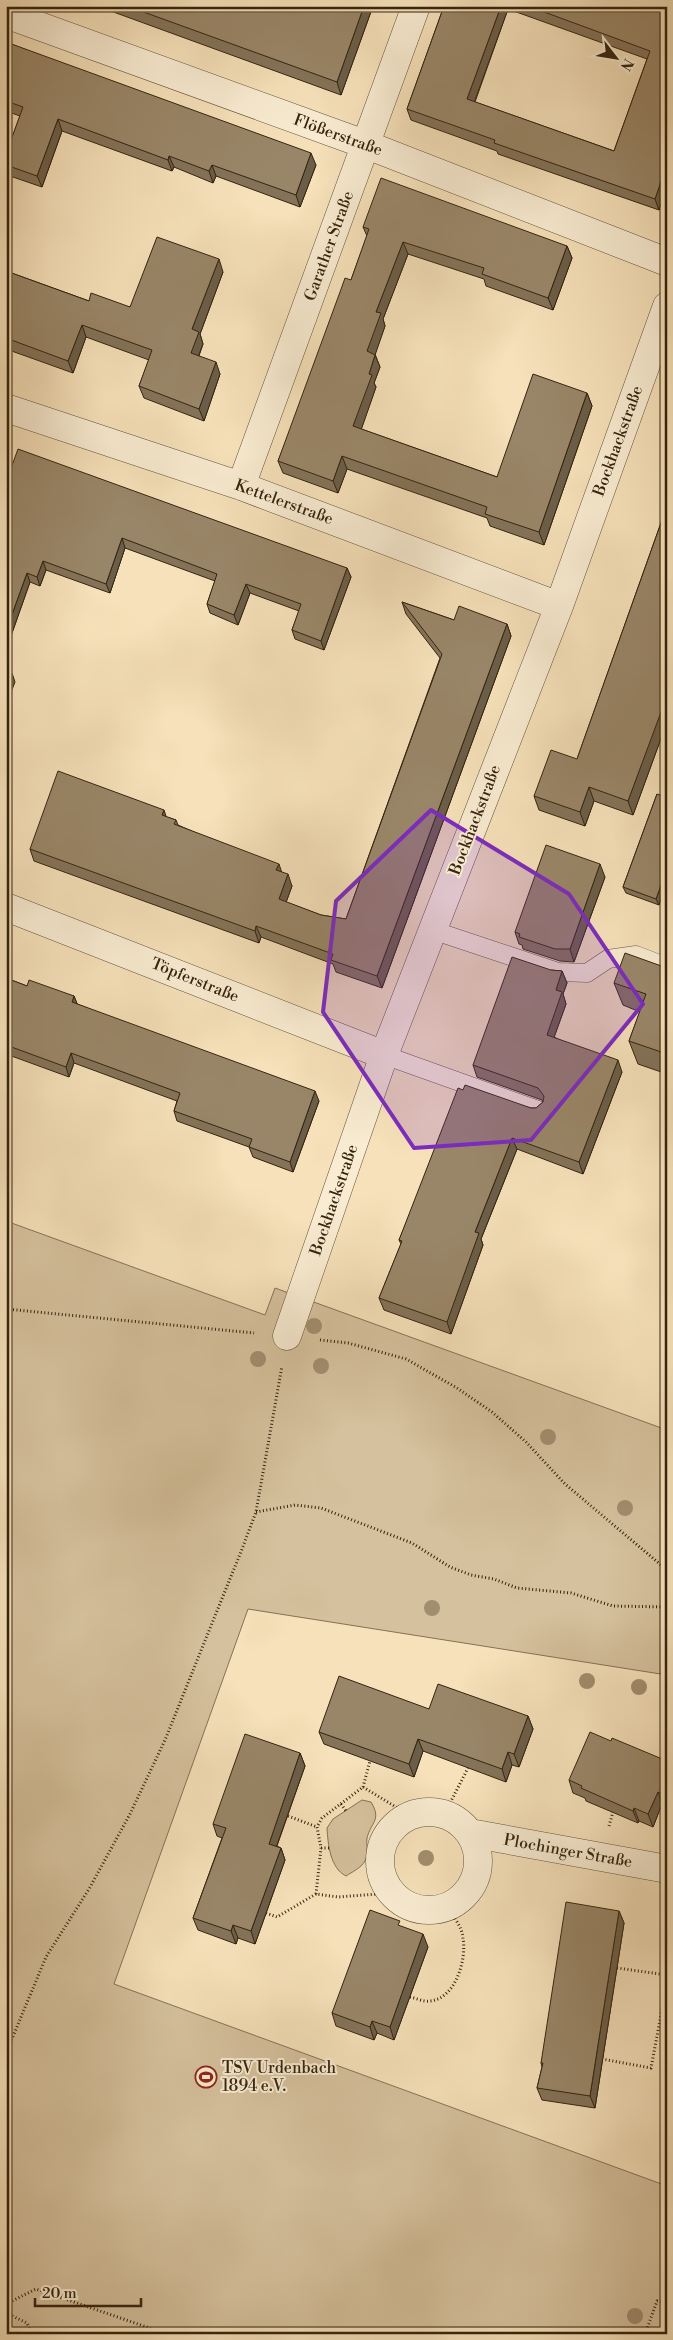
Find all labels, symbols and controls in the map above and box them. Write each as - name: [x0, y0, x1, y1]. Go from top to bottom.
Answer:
- north arrow: [590, 32, 640, 82]
- text: N: [616, 55, 637, 74]
- street label: Flößerstraße: [291, 110, 385, 160]
- street label: Garather Straße: [300, 188, 358, 304]
- street label: Bockhackstraße: [588, 383, 647, 500]
- street label: Kettelerstraße: [232, 475, 336, 529]
- street label: Bockhackstraße: [444, 762, 505, 879]
- street label: Töpferstraße: [148, 953, 242, 1007]
- street label: Bockhackstraße: [305, 1142, 362, 1259]
- street label: Plochinger Straße: [502, 1830, 634, 1872]
- place label: TSV Urdenbach 1894 e.V.: [222, 2058, 337, 2096]
- sports icon: TSV Urdenbach 1894 e.V.: [194, 2065, 218, 2089]
- scale bar: [35, 2275, 141, 2307]
- text: 20 m: [42, 2284, 77, 2303]

